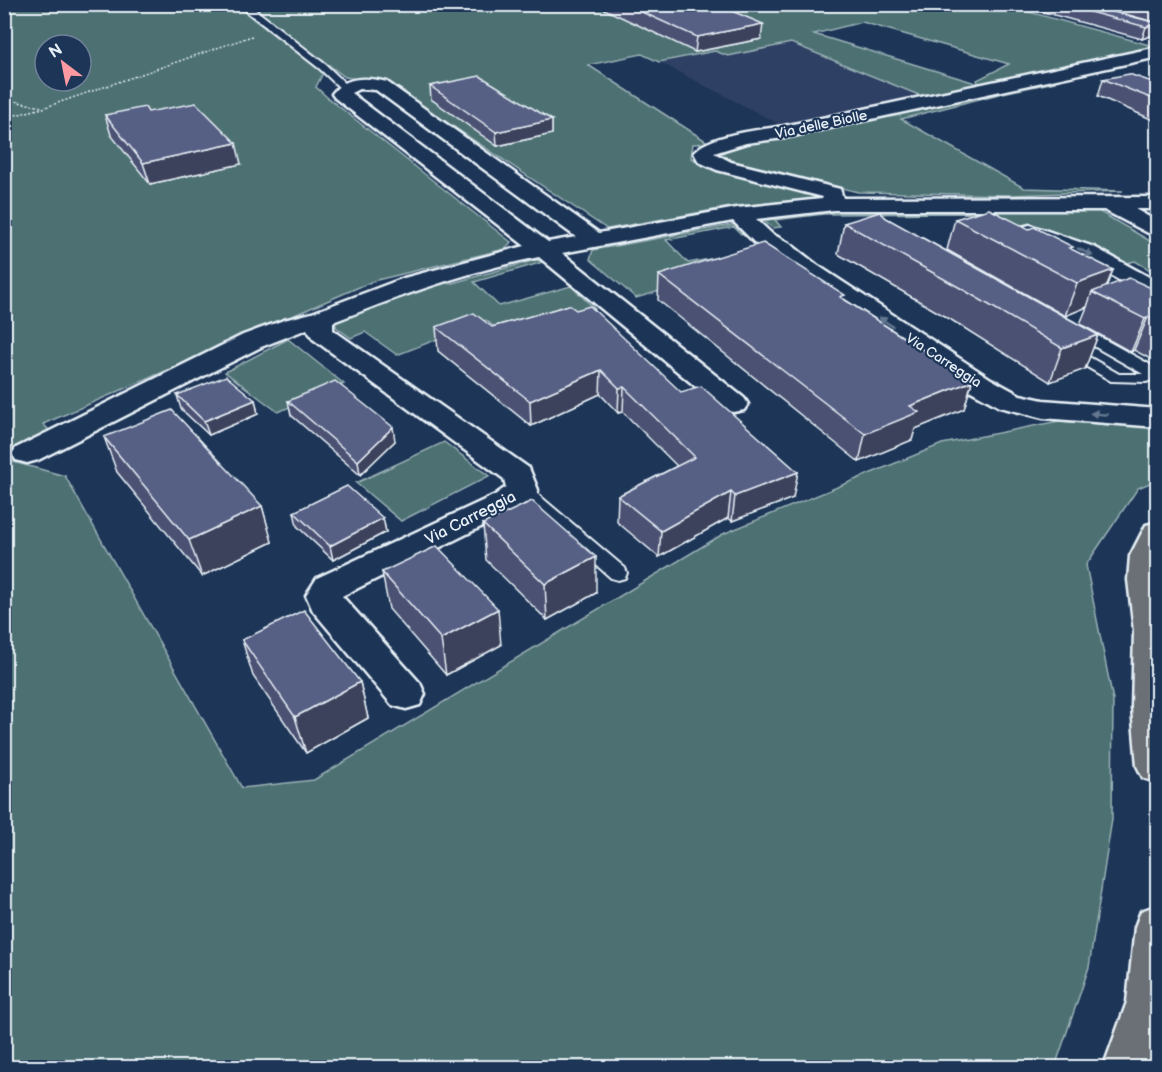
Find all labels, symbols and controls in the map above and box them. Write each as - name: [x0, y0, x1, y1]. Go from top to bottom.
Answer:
- north arrow: [33, 33, 93, 93]
- text: N: [46, 40, 66, 63]
- street label: Via delle Biolle: [774, 106, 869, 143]
- one-way arrow: [1077, 248, 1094, 257]
- one-way arrow: [879, 316, 895, 328]
- street label: Via Carreggia: [903, 330, 985, 391]
- one-way arrow: [1090, 409, 1109, 419]
- street label: Via Carreggia: [422, 487, 519, 549]

